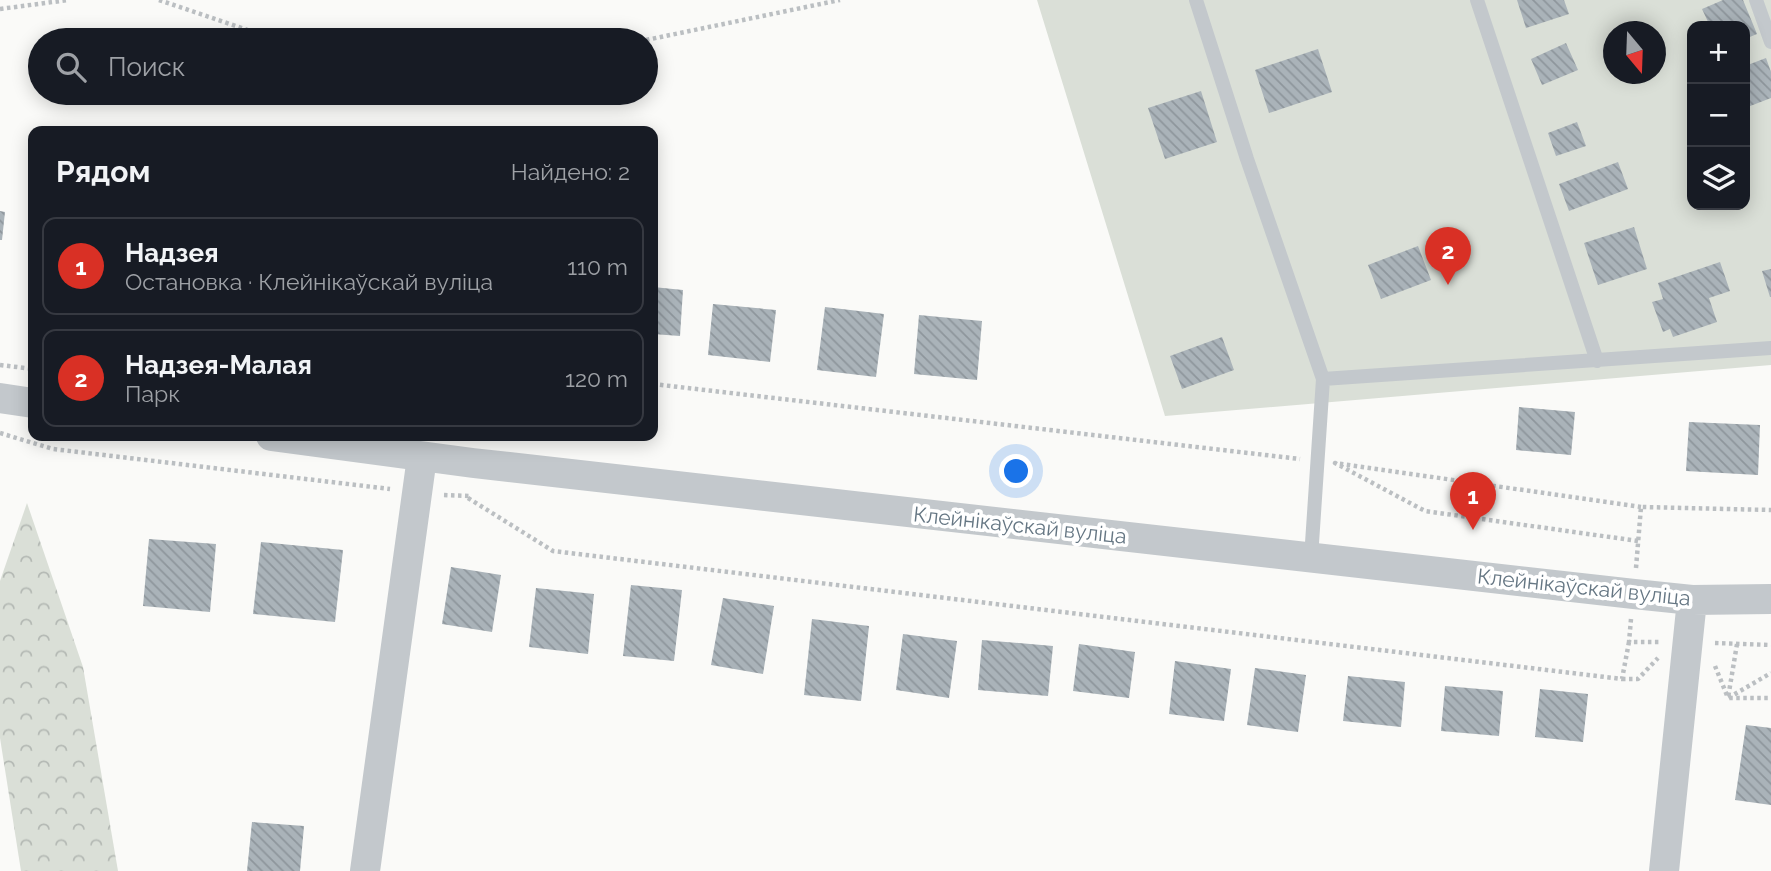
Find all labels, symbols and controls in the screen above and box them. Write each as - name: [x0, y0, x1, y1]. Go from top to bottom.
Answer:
- north arrow: [1603, 21, 1666, 84]
- map controls: [1687, 21, 1750, 210]
- button: +: [1687, 21, 1750, 84]
- search box: [28, 28, 658, 105]
- icon: search: [52, 48, 90, 86]
- text: Поиск: [108, 52, 185, 82]
- button: −: [1687, 84, 1750, 147]
- button: layers: [1687, 147, 1750, 210]
- text: Рядом: [56, 154, 150, 189]
- text: Найдено: 2: [511, 158, 630, 185]
- pin: 2: [1425, 227, 1471, 285]
- text: Надзея: [125, 238, 219, 268]
- text: 1: [75, 253, 87, 280]
- text: 110 m: [567, 253, 628, 280]
- text: Остановка · Клейнікаўскай вуліца: [125, 268, 493, 295]
- text: Надзея-Малая: [125, 350, 312, 380]
- text: 2: [75, 365, 87, 392]
- text: 120 m: [565, 365, 628, 392]
- text: Парк: [125, 380, 180, 407]
- your location: [999, 454, 1033, 488]
- pin: 1: [1450, 472, 1496, 530]
- street label: Клейнікаўскай вуліца: [912, 501, 1128, 549]
- street label: Клейнікаўскай вуліца: [1476, 563, 1692, 611]

